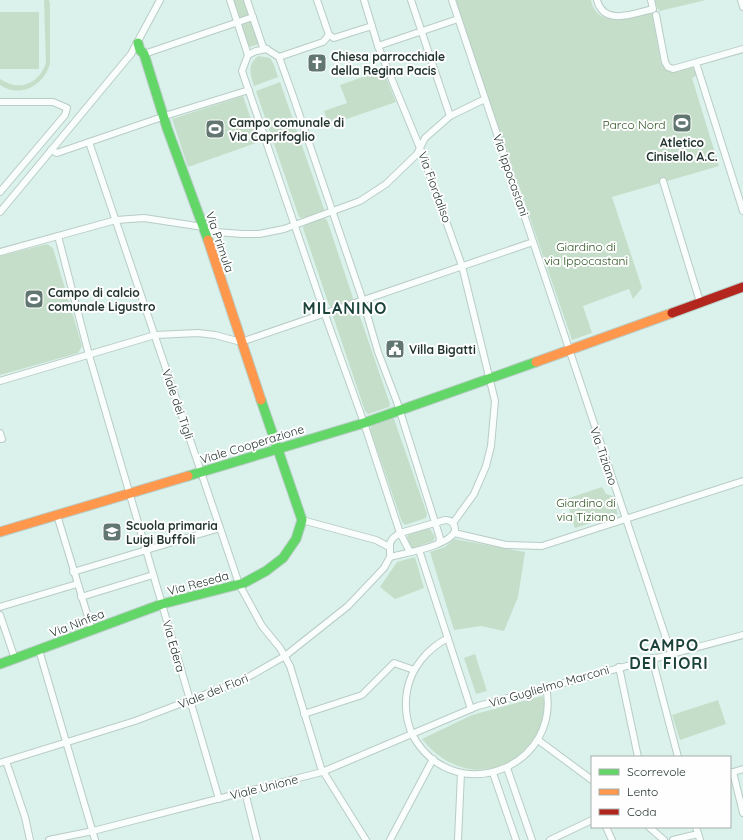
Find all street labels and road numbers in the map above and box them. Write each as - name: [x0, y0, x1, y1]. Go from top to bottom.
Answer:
- street label: Via Ippocastani: [490, 132, 532, 218]
- street label: Via Fiordaliso: [415, 149, 455, 225]
- street label: Via Primula: [203, 210, 237, 274]
- street label: Viale dei Tigli: [159, 367, 197, 441]
- street label: Viale Cooperazione: [198, 421, 306, 467]
- street label: Via Tiziano: [587, 425, 621, 487]
- street label: Via Reseda: [166, 568, 230, 598]
- street label: Via Ninfea: [48, 606, 106, 640]
- street label: Via Edera: [159, 618, 189, 674]
- street label: Via Guglielmo Marconi: [487, 662, 611, 710]
- street label: Viale dei Fiori: [176, 670, 250, 712]
- street label: Viale Unione: [228, 771, 300, 803]

